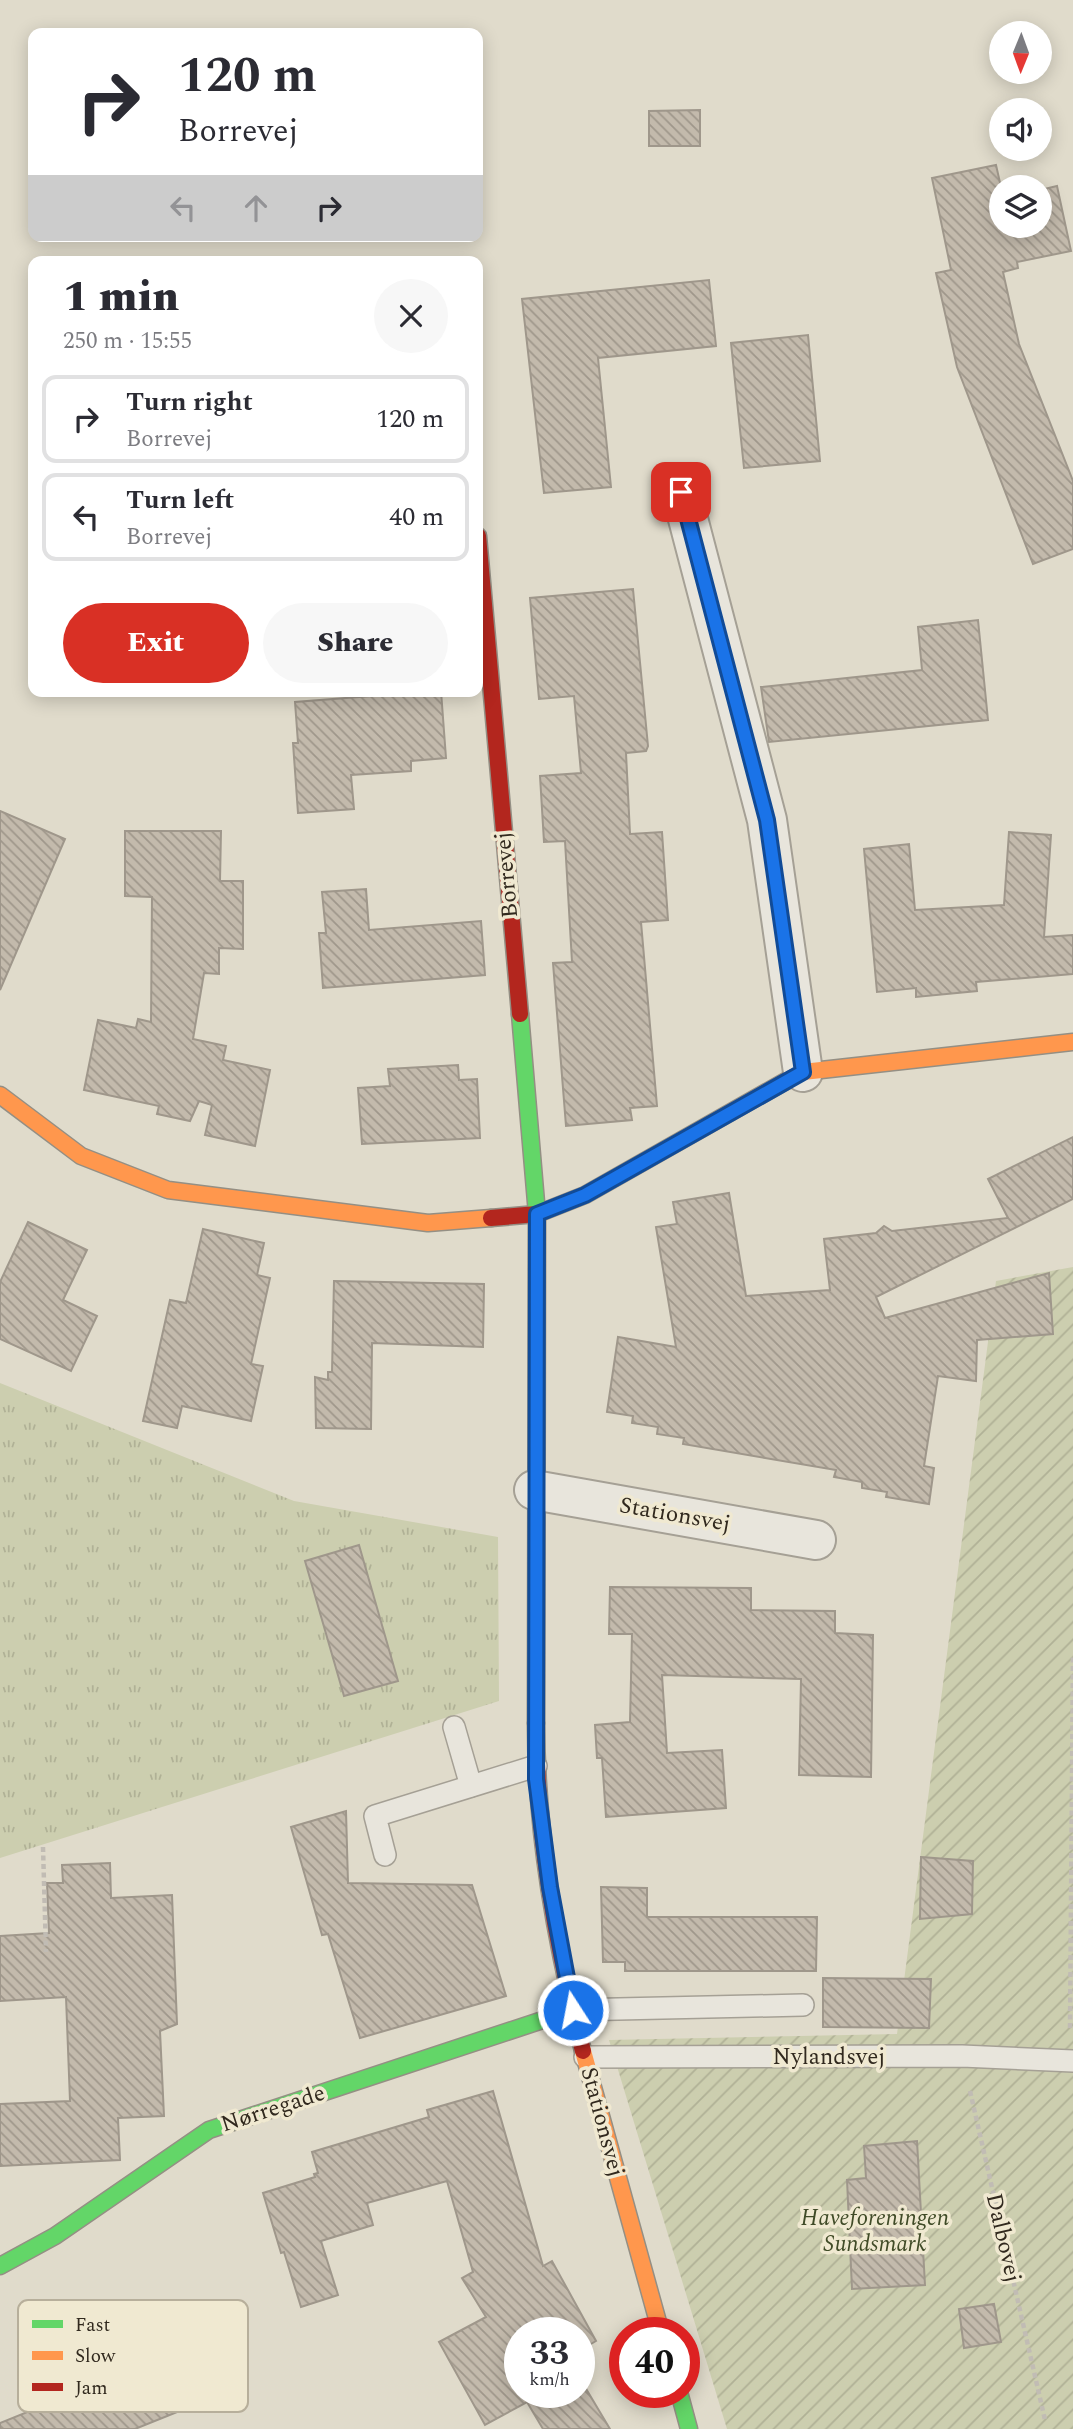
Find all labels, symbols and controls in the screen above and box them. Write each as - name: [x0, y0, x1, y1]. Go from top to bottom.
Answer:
- north arrow: [989, 21, 1052, 84]
- map controls: [989, 21, 1052, 238]
- text: 120 m: [178, 39, 317, 114]
- icon: right: [63, 56, 154, 147]
- button: sound: [989, 98, 1052, 161]
- text: Borrevej: [178, 107, 298, 156]
- button: layers: [989, 175, 1052, 238]
- icon: left: [164, 189, 202, 227]
- icon: ahead: [237, 189, 275, 227]
- icon: right: [310, 189, 348, 227]
- text: 1 min: [63, 266, 179, 329]
- button: close: [374, 279, 448, 353]
- text: 250 m · 15:55: [63, 324, 192, 359]
- text: Turn right: [126, 382, 253, 422]
- text: 120 m: [376, 399, 444, 439]
- icon: right: [67, 400, 105, 438]
- text: Borrevej: [126, 422, 213, 457]
- pin: [651, 462, 711, 522]
- icon: arrive: [662, 473, 700, 511]
- text: Turn left: [126, 480, 234, 520]
- text: 40 m: [389, 497, 444, 537]
- icon: left: [67, 498, 105, 536]
- text: Borrevej: [126, 520, 213, 555]
- button: Exit: [63, 603, 249, 683]
- button: Share: [263, 603, 448, 683]
- street label: Borrevej: [486, 830, 528, 920]
- street label: Stationsvej: [617, 1488, 733, 1542]
- position arrow: [536, 1973, 610, 2047]
- street label: Nylandsvej: [773, 2040, 886, 2075]
- street label: Stationsvej: [571, 2063, 633, 2181]
- street label: Nørregade: [216, 2076, 330, 2142]
- street label: Dalbovej: [976, 2190, 1030, 2286]
- park label: Haveforeningen Sundsmark: [801, 2201, 949, 2262]
- legend: [18, 2300, 248, 2412]
- text: Fast: [75, 2311, 111, 2340]
- speed limit sign: 40: [609, 2317, 700, 2408]
- text: 33: [530, 2327, 569, 2380]
- text: Slow: [75, 2342, 116, 2371]
- text: km/h: [529, 2366, 570, 2393]
- text: Jam: [75, 2374, 107, 2403]

